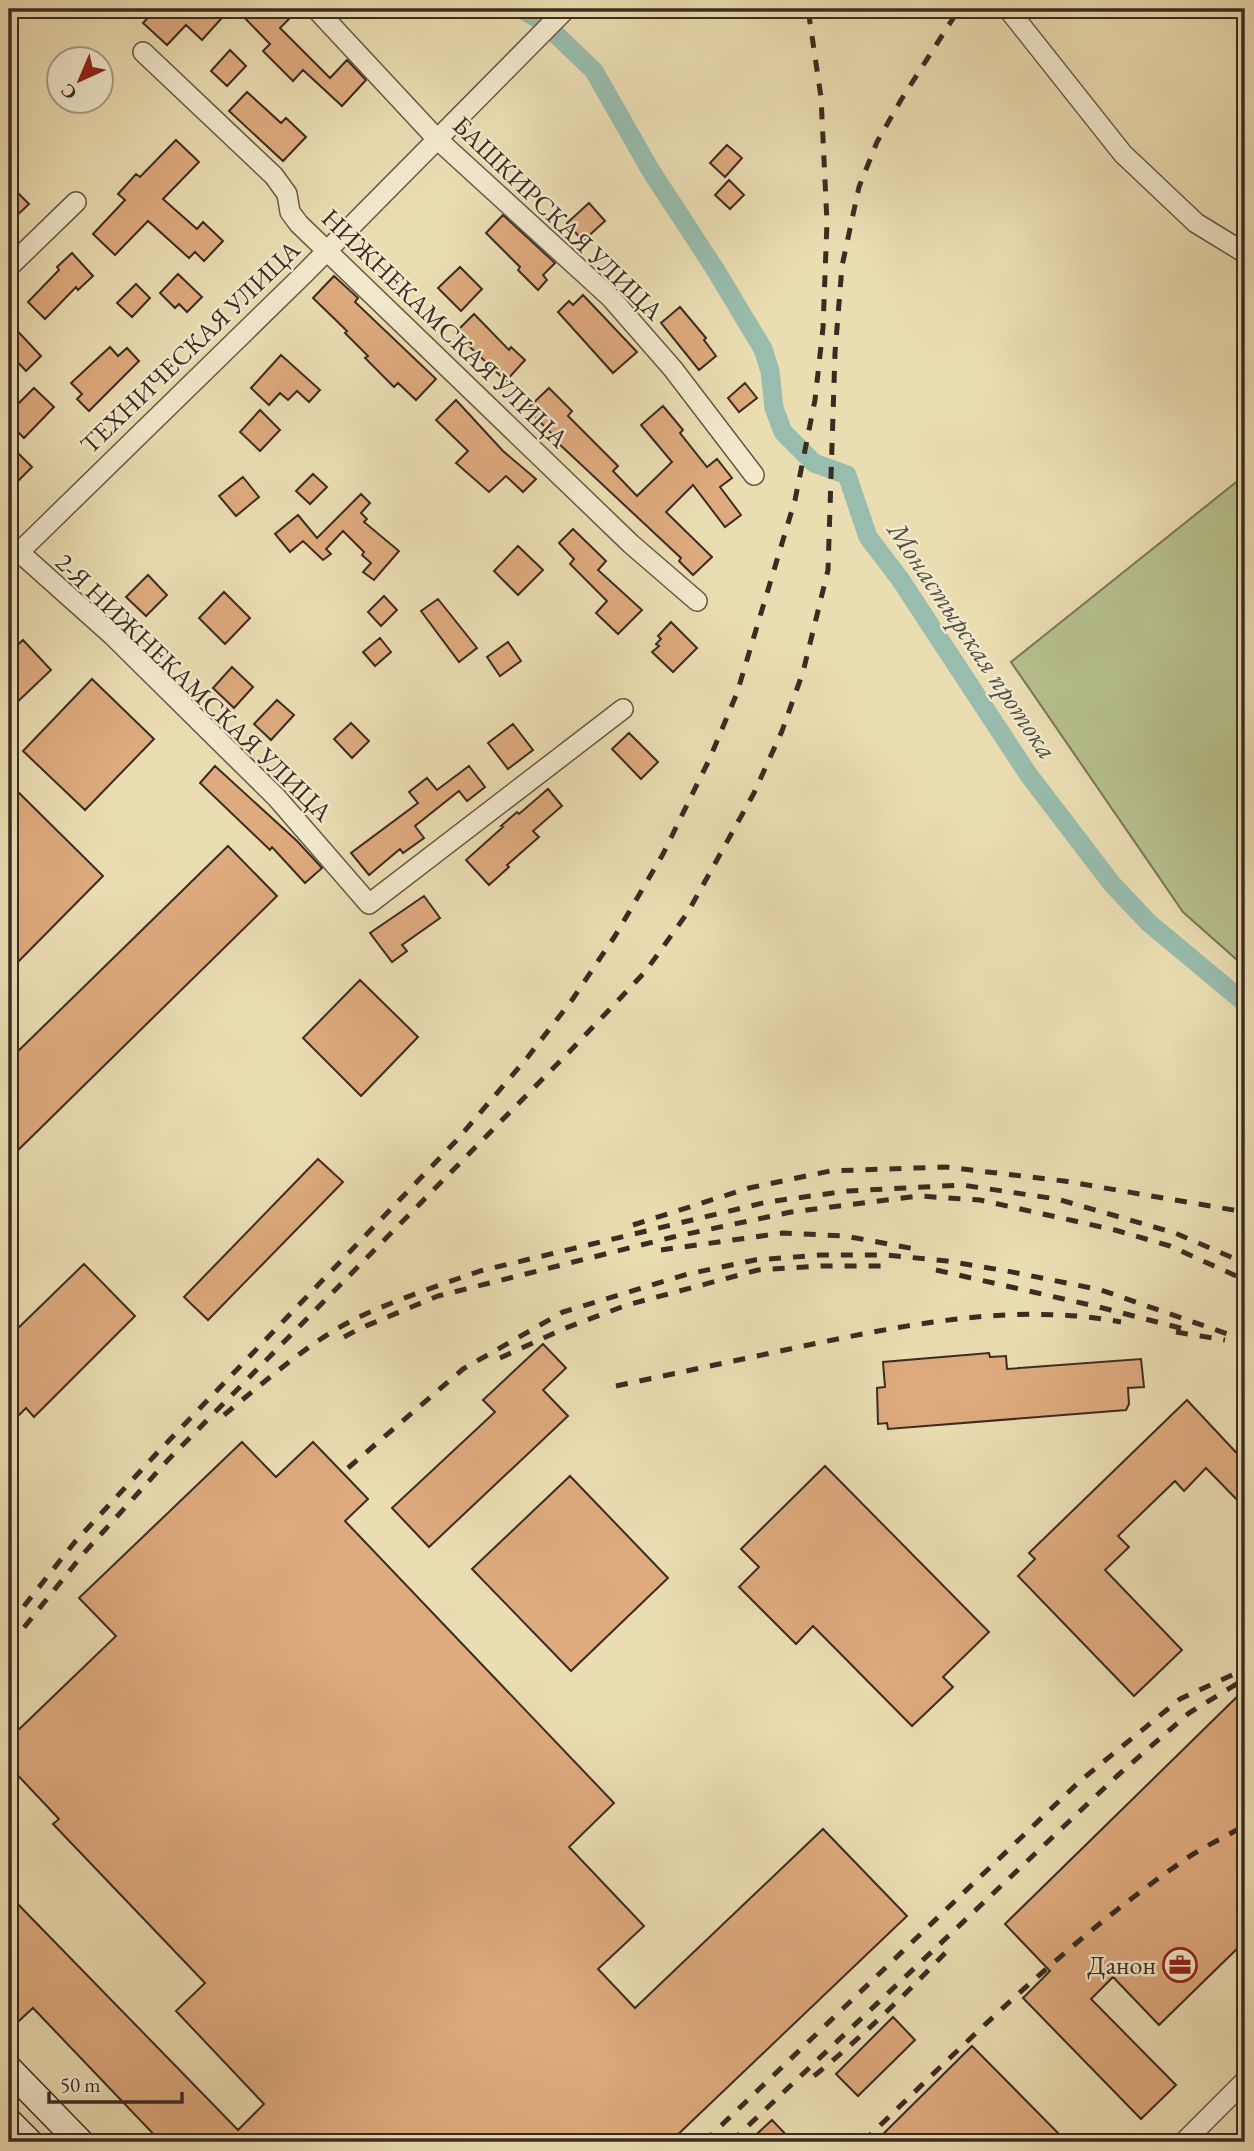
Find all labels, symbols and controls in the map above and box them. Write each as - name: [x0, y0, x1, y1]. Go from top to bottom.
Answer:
- north arrow: [46, 46, 116, 116]
- text: С: [55, 78, 82, 106]
- street label: БАШКИРСКАЯ УЛИЦА: [445, 108, 671, 328]
- street label: НИЖНЕКАМСКАЯ УЛИЦА: [314, 201, 576, 456]
- street label: ТЕХНИЧЕСКАЯ УЛИЦА: [73, 232, 308, 461]
- water label: Монастырская протока: [879, 513, 1066, 766]
- street label: 2-Я НИЖНЕКАМСКАЯ УЛИЦА: [48, 545, 341, 829]
- office icon: Данон: [1161, 1946, 1199, 1984]
- place label: Данон: [1087, 1948, 1156, 1982]
- scale bar: [49, 2060, 182, 2104]
- text: 50 m: [60, 2071, 101, 2098]

